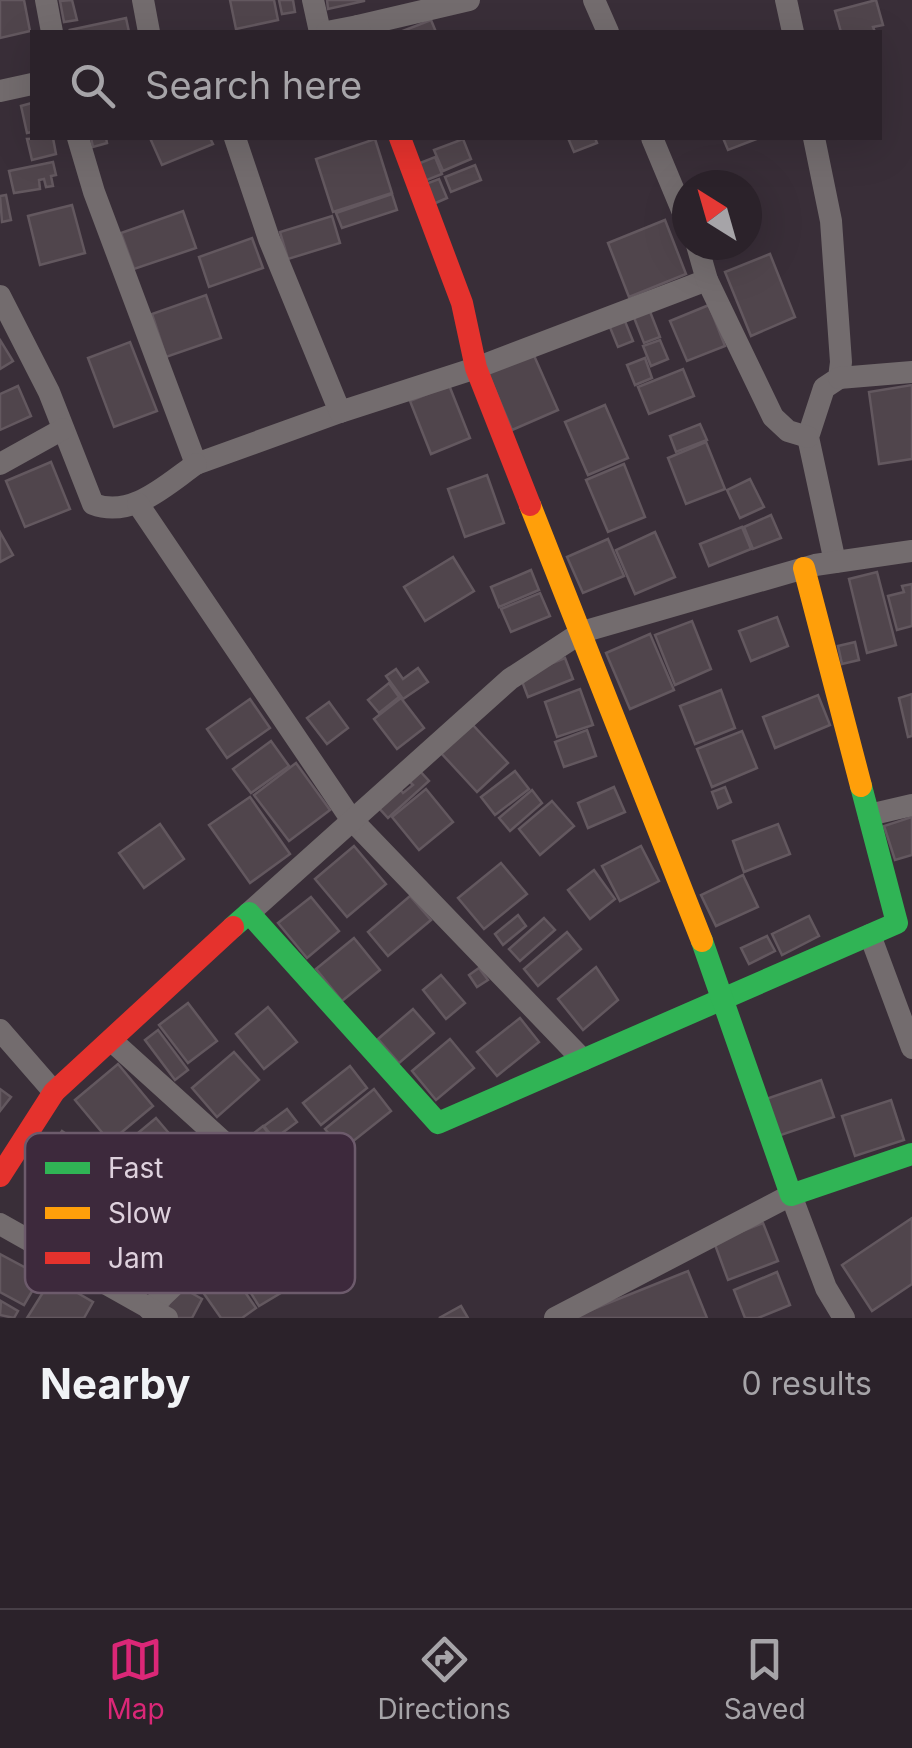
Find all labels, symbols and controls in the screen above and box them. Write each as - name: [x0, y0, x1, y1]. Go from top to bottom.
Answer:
- search box: [30, 30, 882, 140]
- icon: search: [65, 58, 120, 113]
- text: Search here: [145, 62, 362, 108]
- north arrow: [672, 170, 762, 260]
- legend: [25, 1133, 355, 1293]
- text: Fast: [108, 1151, 164, 1185]
- text: Slow: [108, 1196, 172, 1230]
- text: Jam: [108, 1241, 164, 1275]
- text: Nearby: [40, 1358, 191, 1409]
- text: 0 results: [742, 1364, 872, 1403]
- tab: Map: [106, 1632, 165, 1726]
- tab: Directions: [377, 1632, 511, 1726]
- tab: Saved: [724, 1632, 806, 1726]

